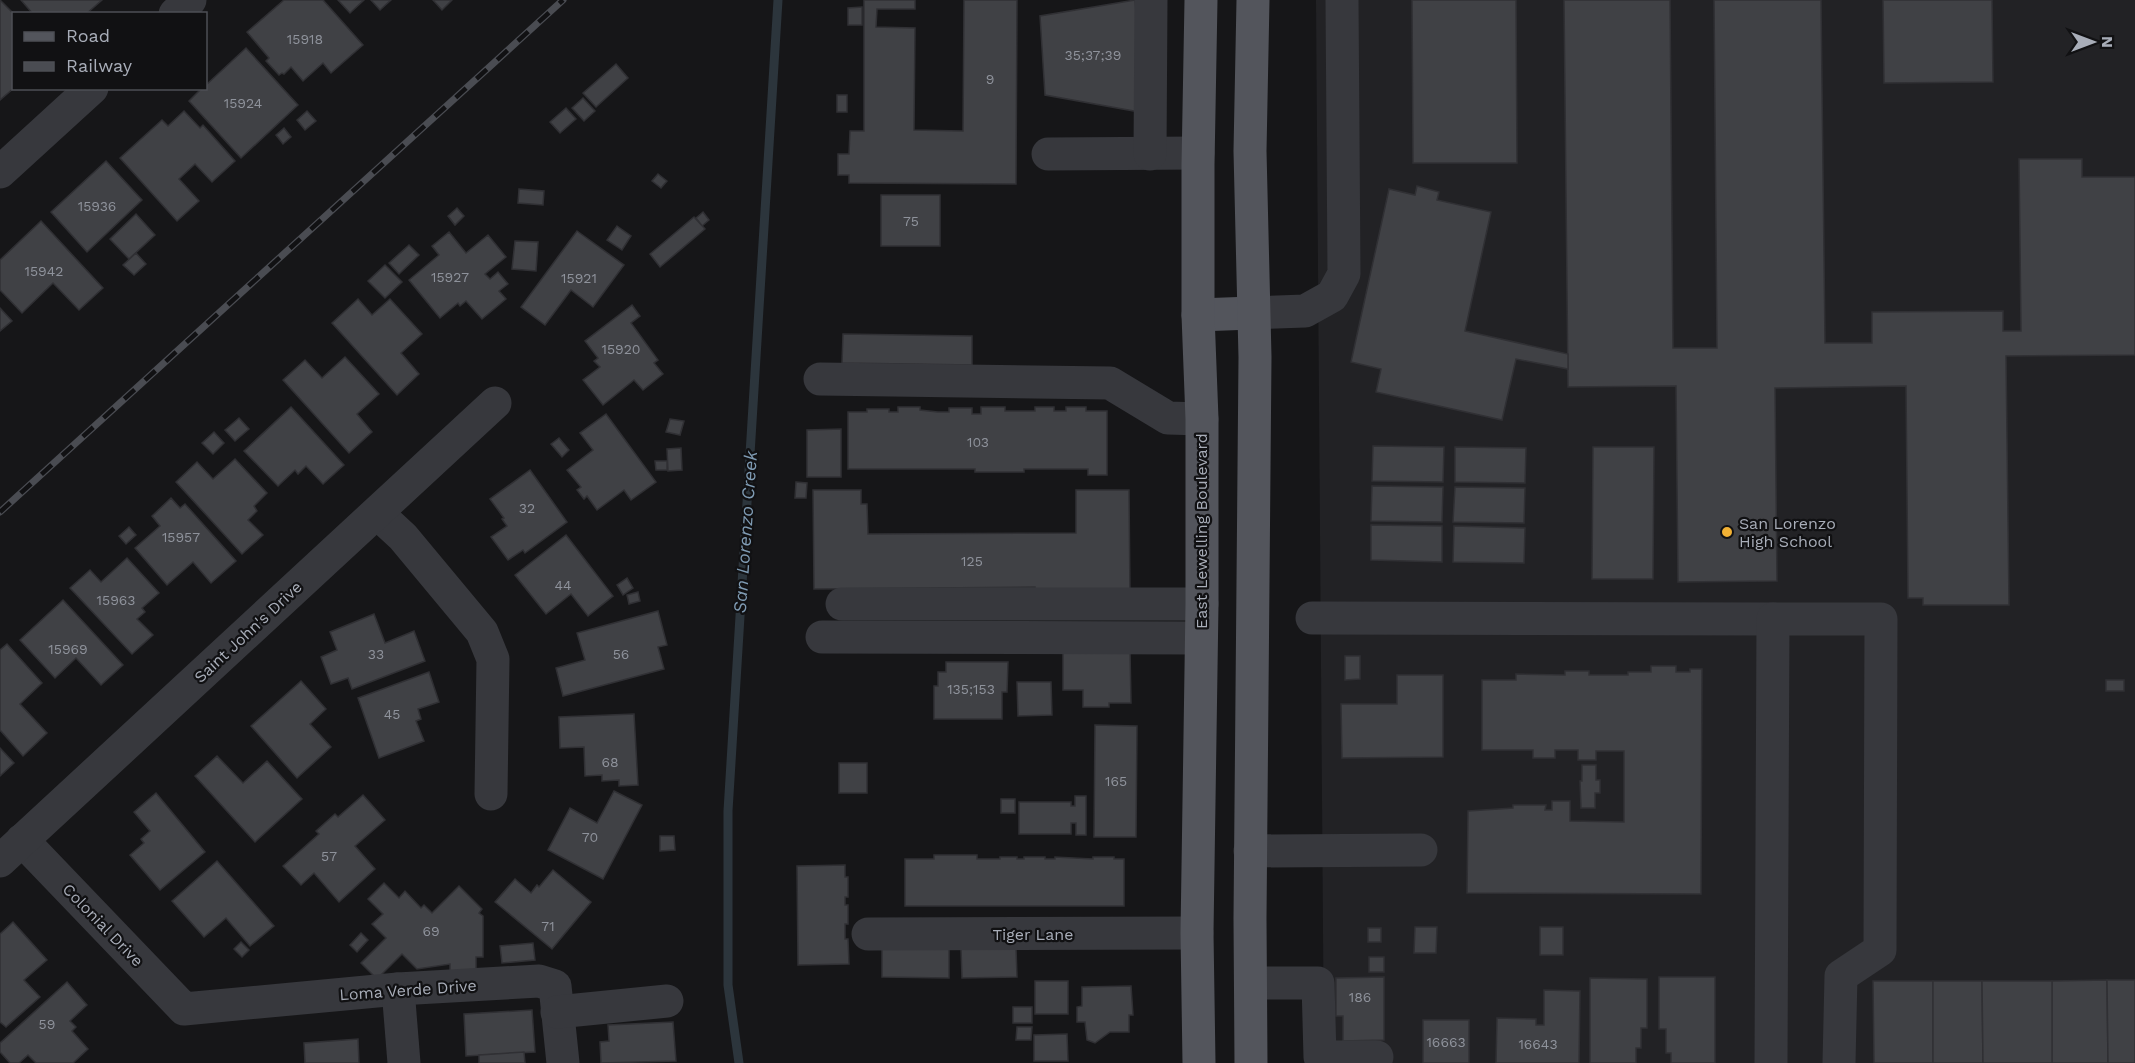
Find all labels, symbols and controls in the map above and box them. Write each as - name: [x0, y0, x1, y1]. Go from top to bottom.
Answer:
- legend: [12, 12, 207, 90]
- north arrow: [2063, 12, 2123, 72]
- text: Road: [66, 25, 110, 46]
- house number: 15918: [287, 31, 323, 47]
- text: N: [2098, 36, 2117, 48]
- house number: 35;37;39: [1065, 47, 1121, 63]
- text: Railway: [66, 55, 133, 76]
- house number: 9: [986, 71, 994, 87]
- house number: 15924: [224, 95, 262, 111]
- house number: 15936: [78, 198, 116, 214]
- house number: 75: [903, 213, 919, 229]
- house number: 15942: [25, 263, 63, 279]
- house number: 15927: [431, 269, 469, 285]
- house number: 15921: [561, 270, 597, 286]
- house number: 15920: [601, 341, 641, 357]
- street label: East Lewelling Boulevard: [1192, 433, 1211, 629]
- house number: 103: [967, 434, 989, 450]
- water label: San Lorenzo Creek: [729, 449, 761, 614]
- house number: 32: [519, 500, 535, 516]
- place label: San Lorenzo High School: [1739, 514, 1836, 551]
- marker: San Lorenzo High School: [1720, 525, 1734, 539]
- house number: 15957: [162, 529, 200, 545]
- house number: 125: [961, 553, 983, 569]
- street label: Saint John's Drive: [190, 577, 306, 687]
- house number: 44: [554, 577, 572, 593]
- house number: 15963: [97, 592, 135, 608]
- house number: 15969: [48, 641, 88, 657]
- house number: 33: [368, 646, 384, 662]
- house number: 56: [613, 646, 629, 662]
- house number: 135;153: [947, 681, 995, 697]
- house number: 45: [384, 706, 400, 722]
- house number: 68: [601, 754, 619, 770]
- house number: 165: [1105, 773, 1127, 789]
- house number: 70: [582, 829, 598, 845]
- house number: 57: [321, 848, 337, 864]
- street label: Colonial Drive: [59, 880, 147, 970]
- house number: 71: [541, 918, 555, 934]
- house number: 69: [422, 923, 440, 939]
- street label: Tiger Lane: [993, 925, 1073, 944]
- street label: Loma Verde Drive: [339, 976, 477, 1004]
- house number: 186: [1349, 989, 1371, 1005]
- house number: 59: [39, 1016, 55, 1032]
- house number: 16663: [1426, 1034, 1466, 1050]
- house number: 16643: [1518, 1036, 1558, 1052]

